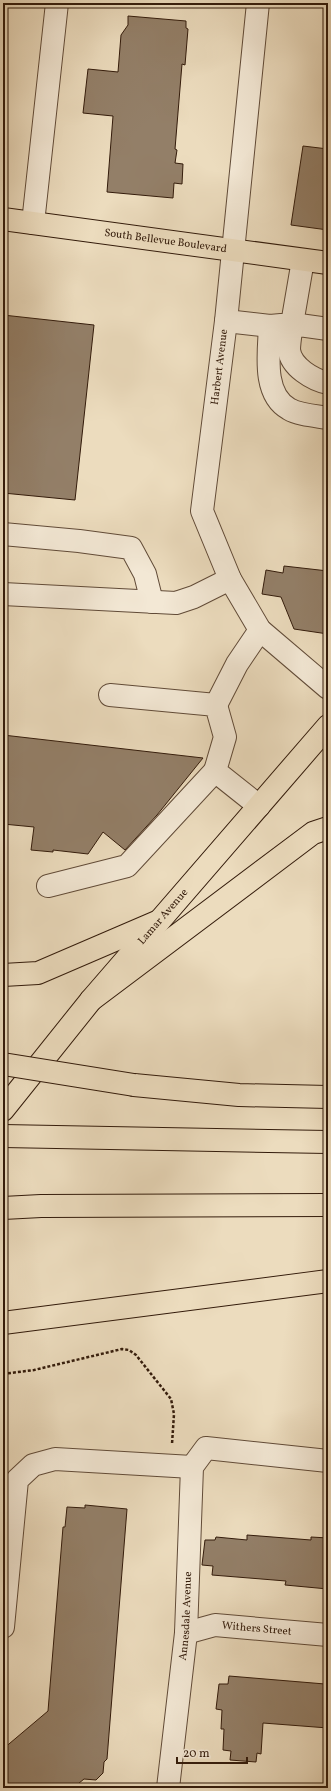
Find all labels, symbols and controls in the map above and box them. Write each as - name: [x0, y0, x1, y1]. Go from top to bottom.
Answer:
- street label: South Bellevue Boulevard: [103, 225, 228, 257]
- street label: Harbert Avenue: [208, 328, 232, 406]
- street label: Lamar Avenue: [135, 885, 192, 948]
- street label: Annesdale Avenue: [175, 1571, 196, 1661]
- street label: Withers Street: [221, 1618, 292, 1639]
- scale bar: [177, 1739, 247, 1765]
- text: 20 m: [183, 1746, 210, 1762]

